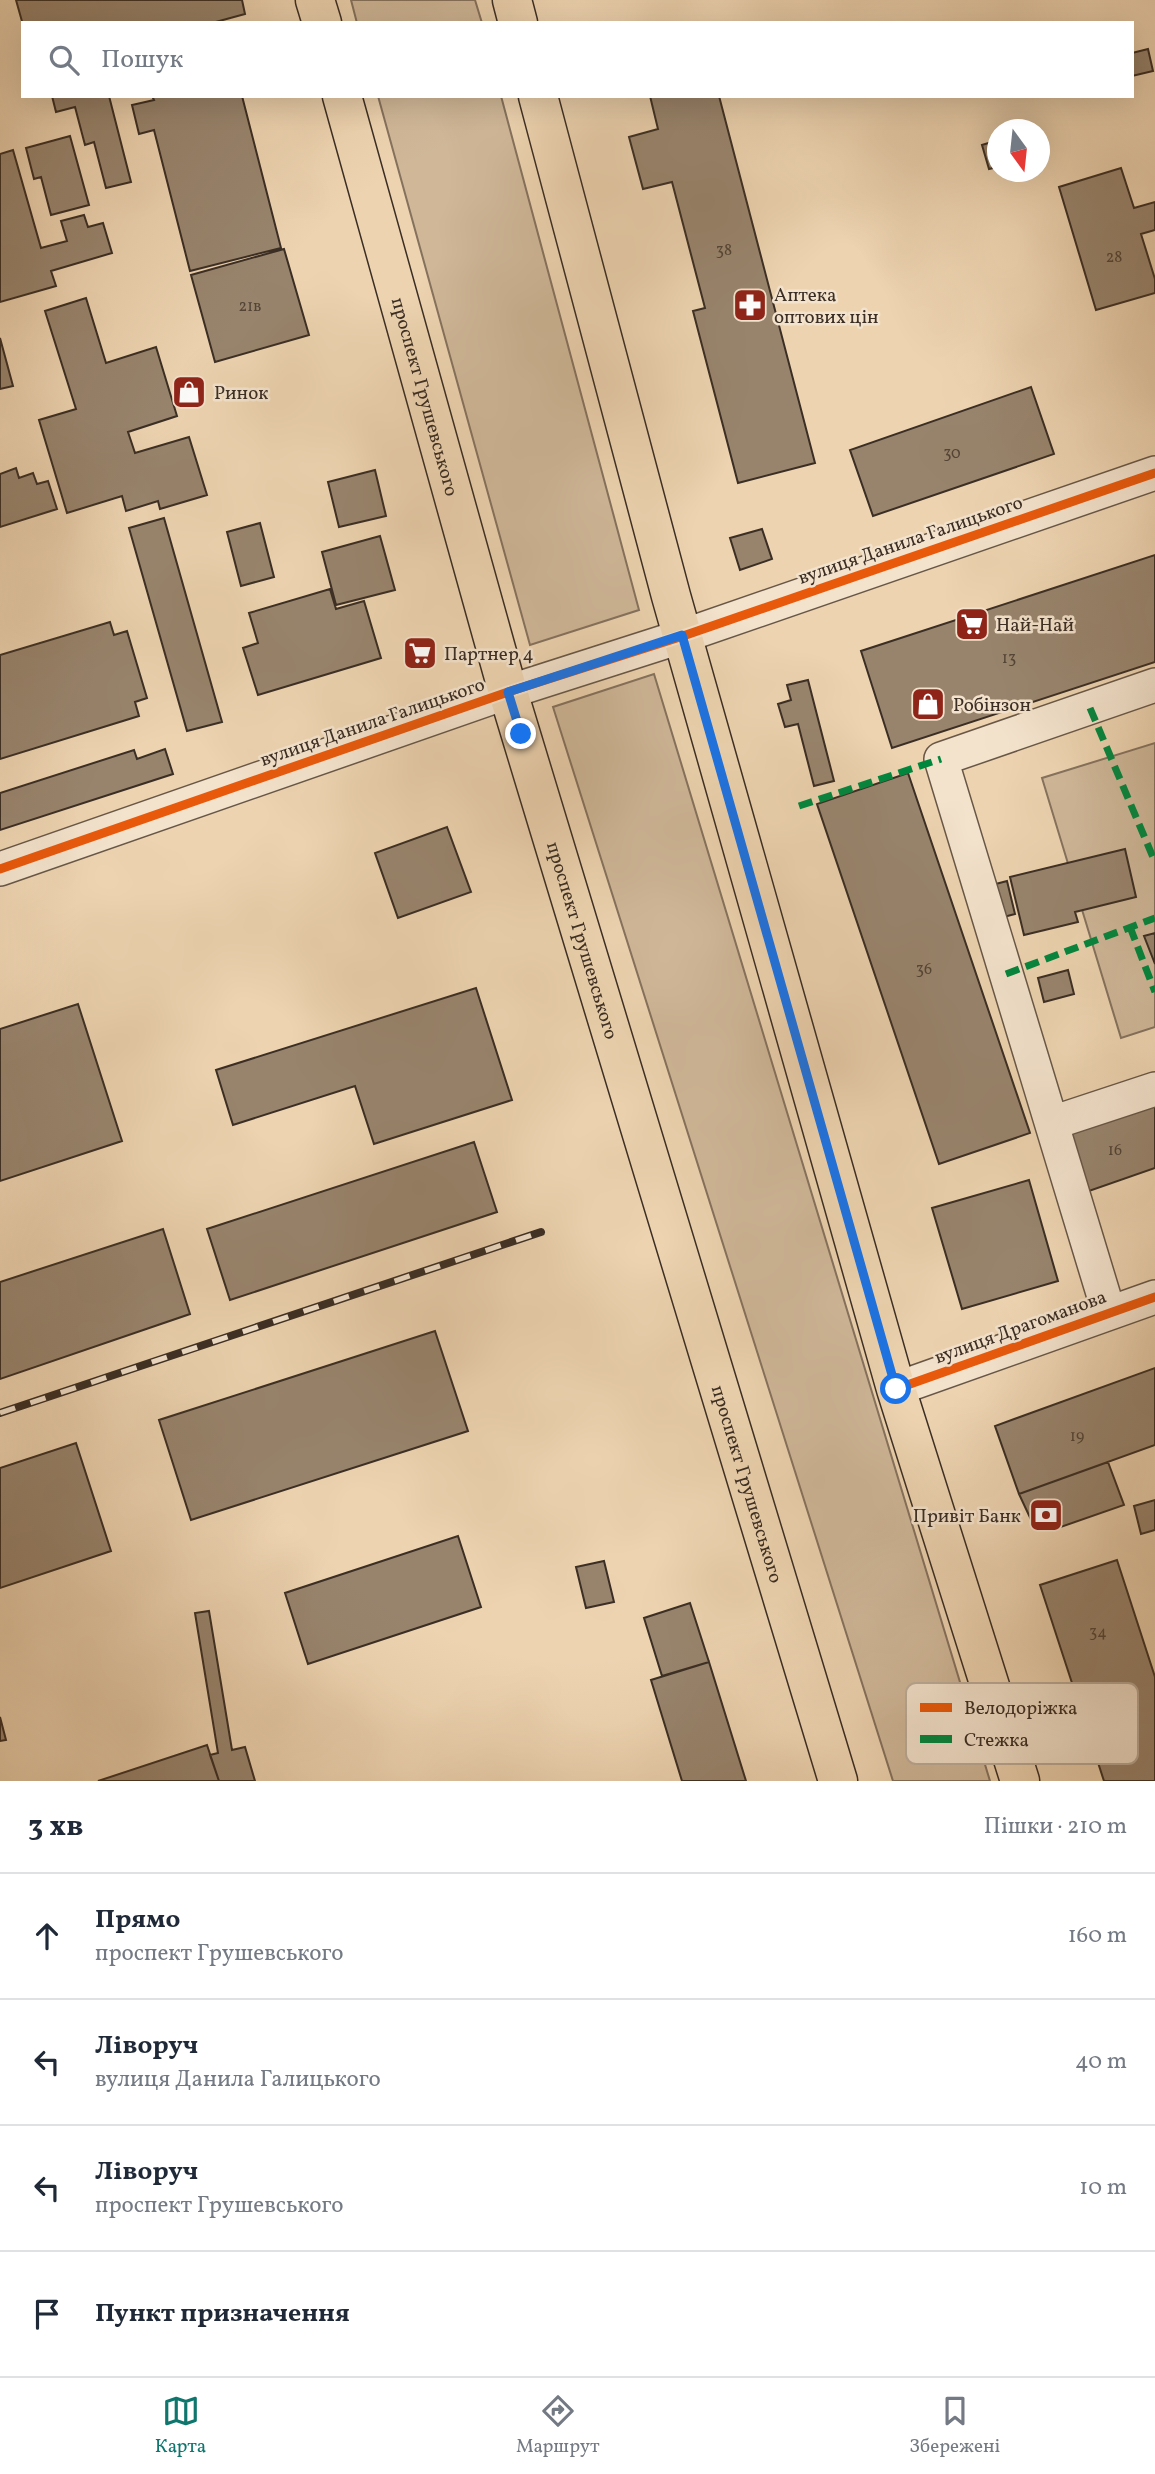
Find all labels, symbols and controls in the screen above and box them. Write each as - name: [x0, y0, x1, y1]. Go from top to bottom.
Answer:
- search box: [21, 21, 1134, 98]
- icon: search: [45, 41, 83, 79]
- text: Пошук: [101, 42, 183, 78]
- north arrow: [987, 119, 1050, 182]
- house number: 38: [716, 240, 732, 262]
- house number: 28: [1106, 247, 1122, 269]
- place label: Аптека оптових цін: [774, 283, 879, 331]
- pharmacy icon: Аптека оптових цін: [731, 286, 769, 324]
- street label: проспект Грушевського: [384, 295, 464, 500]
- house number: 21в: [239, 296, 261, 318]
- shop icon: Ринок: [170, 373, 208, 411]
- place label: Ринок: [214, 381, 268, 407]
- house number: 30: [943, 443, 961, 465]
- street label: вулиця Данила Галицького: [795, 490, 1027, 592]
- supermarket icon: Най-Най: [953, 605, 991, 643]
- place label: Най-Най: [996, 613, 1074, 639]
- supermarket icon: Партнер 4: [401, 634, 439, 672]
- place label: Партнер 4: [444, 642, 534, 668]
- house number: 13: [1002, 648, 1016, 670]
- street label: вулиця Данила Галицького: [257, 672, 489, 774]
- shop icon: Робінзон: [909, 685, 947, 723]
- place label: Робінзон: [953, 693, 1031, 719]
- route end: [505, 718, 536, 749]
- street label: проспект Грушевського: [539, 839, 624, 1043]
- house number: 36: [916, 959, 932, 981]
- house number: 16: [1108, 1140, 1122, 1162]
- street label: вулиця Драгоманова: [931, 1285, 1110, 1371]
- route start: [880, 1373, 911, 1404]
- street label: проспект Грушевського: [704, 1382, 788, 1586]
- house number: 19: [1070, 1426, 1084, 1448]
- bank icon: Привіт Банк: [1027, 1496, 1065, 1534]
- place label: Привіт Банк: [913, 1504, 1021, 1530]
- house number: 34: [1089, 1622, 1107, 1644]
- legend: [906, 1683, 1138, 1764]
- text: Велодоріжка: [964, 1696, 1078, 1722]
- text: Стежка: [964, 1728, 1029, 1754]
- text: 3 хв: [28, 1806, 84, 1848]
- text: Пішки · 210 m: [984, 1811, 1127, 1843]
- text: Прямо: [95, 1902, 180, 1938]
- icon: ahead: [28, 1917, 66, 1955]
- text: 160 m: [1068, 1920, 1127, 1952]
- text: проспект Грушевського: [95, 1938, 343, 1970]
- text: Ліворуч: [95, 2028, 198, 2064]
- icon: left: [28, 2043, 66, 2081]
- text: 40 m: [1075, 2046, 1127, 2078]
- text: вулиця Данила Галицького: [95, 2064, 381, 2096]
- text: Ліворуч: [95, 2154, 198, 2190]
- icon: left: [28, 2169, 66, 2207]
- text: 10 m: [1079, 2172, 1127, 2204]
- text: проспект Грушевського: [95, 2190, 343, 2222]
- icon: arrive: [28, 2295, 66, 2333]
- text: Пункт призначення: [95, 2296, 350, 2332]
- tab: Карта: [155, 2392, 206, 2460]
- tab: Маршрут: [516, 2392, 600, 2460]
- tab: Збережені: [909, 2392, 1000, 2460]

